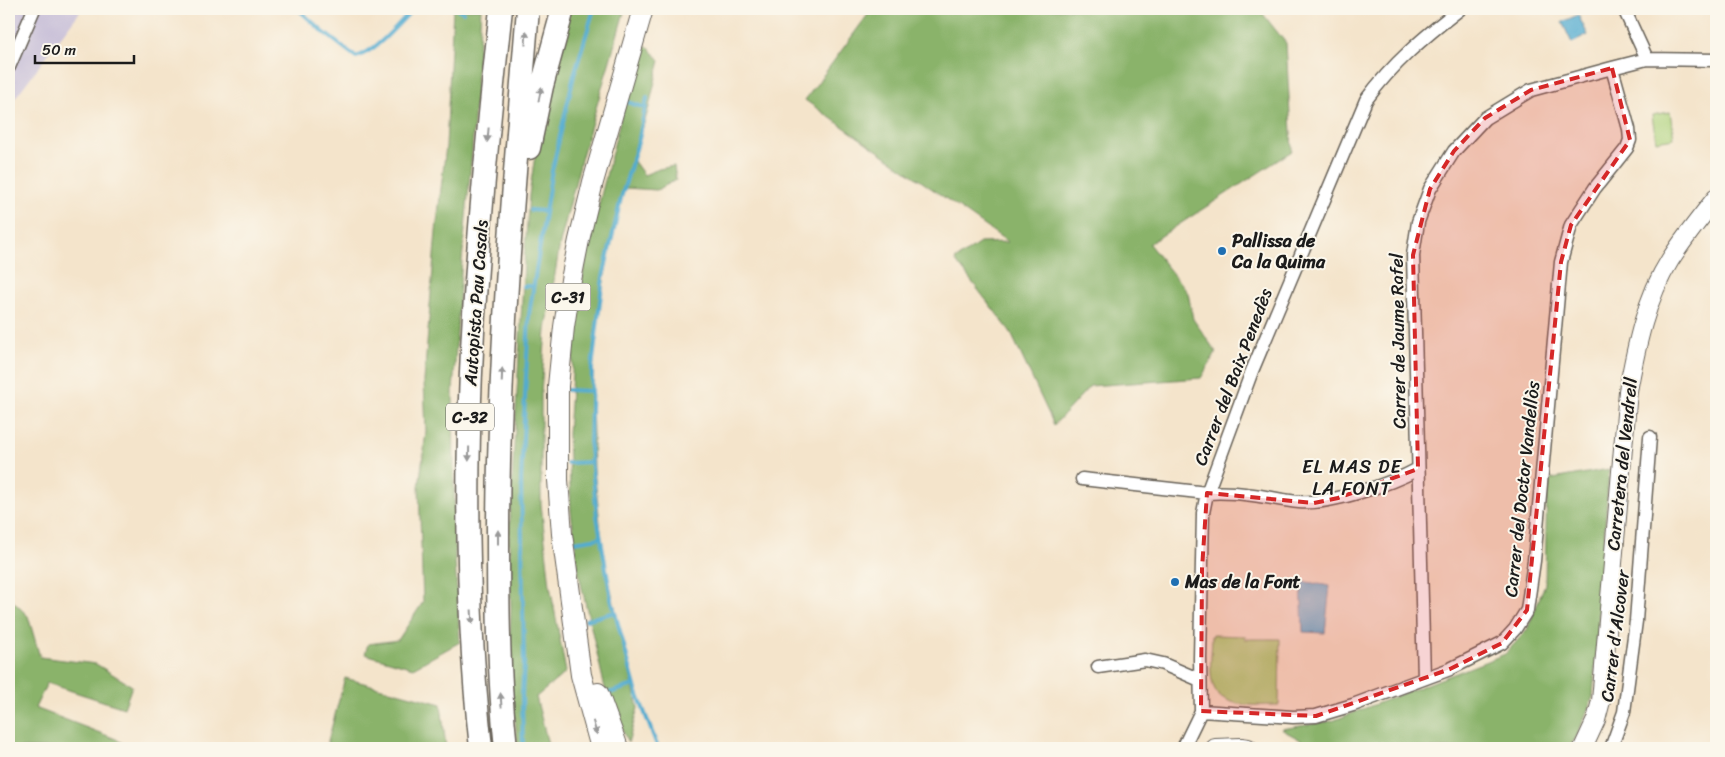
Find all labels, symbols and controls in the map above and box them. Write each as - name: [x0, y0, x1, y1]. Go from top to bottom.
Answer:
- one-way arrow: [522, 30, 530, 46]
- scale bar: [35, 32, 134, 64]
- text: 50 m: [42, 37, 77, 63]
- one-way arrow: [536, 86, 544, 102]
- one-way arrow: [484, 127, 492, 143]
- street label: Autopista Pau Casals: [454, 218, 498, 388]
- place label: Pallissa de Ca la Quima: [1231, 225, 1326, 278]
- marker: Pallissa de Ca la Quima: [1216, 245, 1228, 257]
- street label: Carrer de Jaume Rafel: [1380, 252, 1416, 429]
- street label: Carrer del Baix Penedès: [1184, 283, 1282, 470]
- road number: C-31: [546, 284, 590, 310]
- one-way arrow: [498, 367, 506, 383]
- street label: Carretera del Vendrell: [1597, 375, 1647, 552]
- street label: Carrer del Doctor Vandellòs: [1495, 379, 1549, 599]
- road number: C-32: [446, 404, 494, 431]
- one-way arrow: [465, 446, 473, 462]
- district label: EL MAS DE LA FONT: [1302, 450, 1402, 505]
- one-way arrow: [494, 529, 502, 545]
- place label: Mas de la Font: [1184, 566, 1301, 598]
- street label: Carrer d'Alcover: [1591, 567, 1639, 704]
- marker: Mas de la Font: [1169, 576, 1181, 588]
- one-way arrow: [468, 609, 476, 625]
- one-way arrow: [497, 691, 505, 707]
- one-way arrow: [592, 721, 599, 736]

